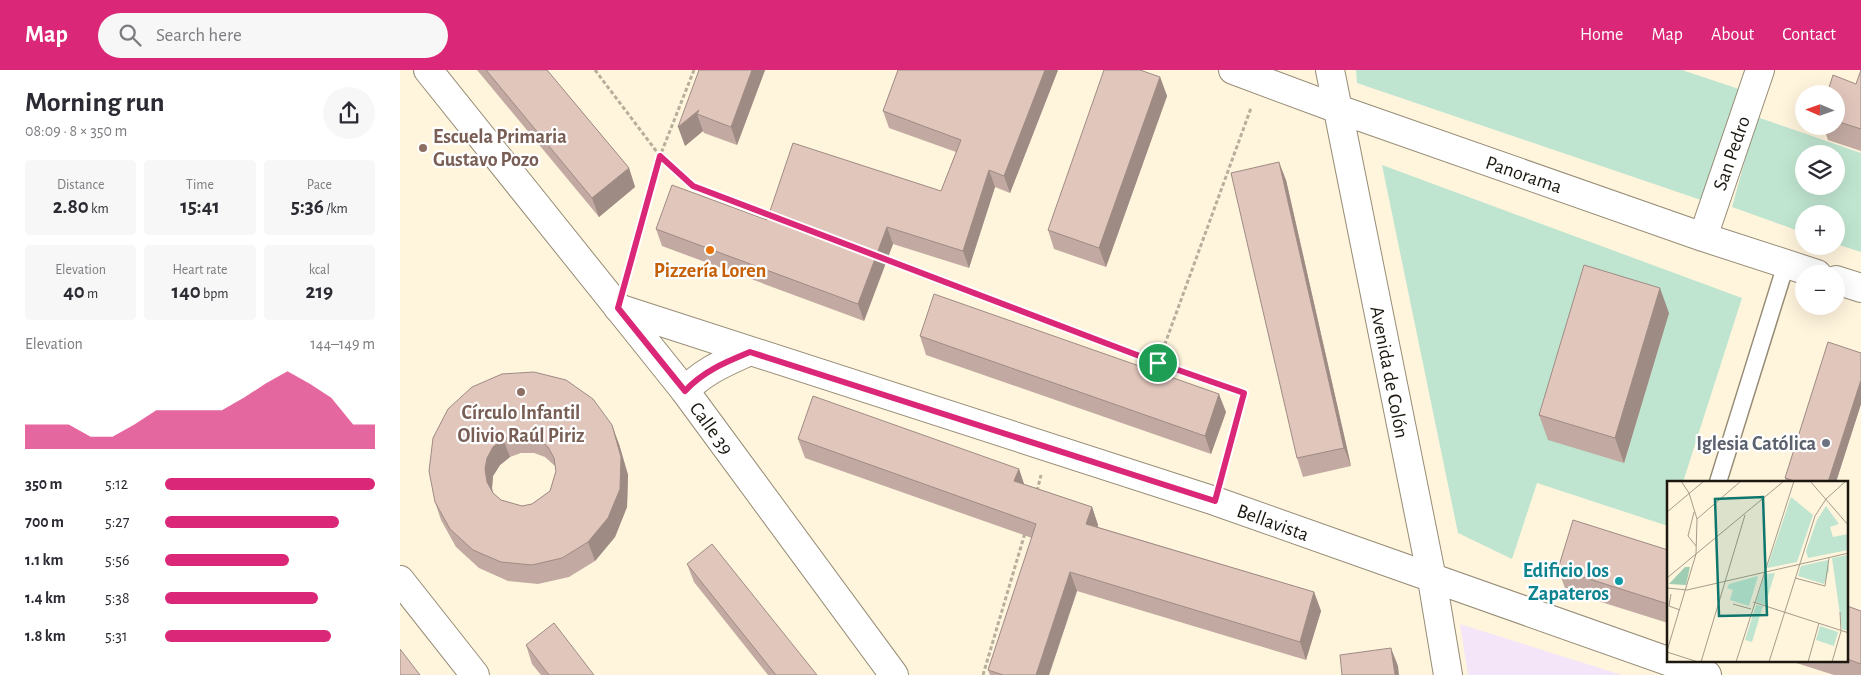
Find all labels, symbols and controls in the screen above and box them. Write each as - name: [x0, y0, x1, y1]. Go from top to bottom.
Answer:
- search box: [98, 13, 448, 58]
- icon: search: [116, 21, 144, 49]
- text: Map: [25, 23, 68, 47]
- text: Search here: [156, 26, 242, 45]
- text: Home: [1580, 26, 1623, 44]
- text: Map: [1651, 26, 1683, 44]
- text: About: [1711, 26, 1754, 44]
- text: Contact: [1782, 26, 1836, 44]
- north arrow: [1795, 85, 1845, 135]
- map controls: [1795, 85, 1845, 315]
- button: share: [323, 87, 375, 139]
- text: Morning run: [25, 89, 165, 117]
- street label: San Pedro: [1710, 114, 1754, 193]
- text: 08:09 · 8 × 350 m: [25, 123, 127, 139]
- place label: Escuela Primaria Gustavo Pozo: [433, 127, 567, 170]
- marker: Escuela Primaria Gustavo Pozo: [417, 142, 429, 154]
- button: layers: [1795, 145, 1845, 195]
- street label: Panorama: [1483, 153, 1564, 197]
- text: Distance: [57, 178, 104, 192]
- text: Time: [186, 178, 214, 192]
- text: Pace: [307, 178, 332, 192]
- text: 2.80: [53, 196, 89, 217]
- text: 15:41: [180, 196, 220, 217]
- text: 5:36: [291, 196, 324, 217]
- text: km: [89, 202, 109, 216]
- text: /km: [324, 202, 348, 216]
- button: +: [1795, 205, 1845, 255]
- marker: Pizzería Loren: [704, 244, 716, 256]
- place label: Pizzería Loren: [654, 261, 766, 281]
- text: Elevation: [55, 263, 106, 277]
- text: Heart rate: [173, 263, 227, 277]
- text: kcal: [309, 263, 330, 277]
- button: −: [1795, 265, 1845, 315]
- text: 40: [63, 281, 85, 302]
- text: 140: [172, 281, 201, 302]
- text: 219: [306, 281, 333, 302]
- text: m: [85, 287, 98, 301]
- text: bpm: [201, 287, 228, 301]
- street label: Avenida de Colón: [1366, 304, 1412, 440]
- text: Elevation: [25, 336, 83, 352]
- text: 144–149 m: [310, 336, 375, 352]
- pin: [1137, 342, 1179, 384]
- icon: arrive: [1144, 349, 1172, 377]
- marker: Círculo Infantil Olivio Raúl Piriz: [515, 386, 527, 398]
- street label: Calle 39: [686, 399, 737, 459]
- place label: Círculo Infantil Olivio Raúl Piriz: [457, 403, 585, 446]
- place label: Iglesia Católica: [1696, 434, 1816, 454]
- marker: Iglesia Católica: [1820, 437, 1832, 449]
- text: 350 m: [25, 476, 62, 492]
- text: 5:12: [105, 476, 128, 492]
- inset map: [1667, 481, 1848, 662]
- street label: Bellavista: [1234, 501, 1311, 545]
- text: 700 m: [25, 514, 64, 530]
- text: 5:27: [105, 514, 129, 530]
- text: 1.1 km: [25, 552, 63, 568]
- text: 5:56: [105, 552, 130, 568]
- place label: Edificio los Zapateros: [1523, 561, 1609, 604]
- marker: Edificio los Zapateros: [1613, 575, 1625, 587]
- text: 1.4 km: [25, 590, 66, 606]
- text: 5:38: [105, 590, 130, 606]
- text: 1.8 km: [25, 628, 66, 644]
- text: 5:31: [105, 628, 127, 644]

